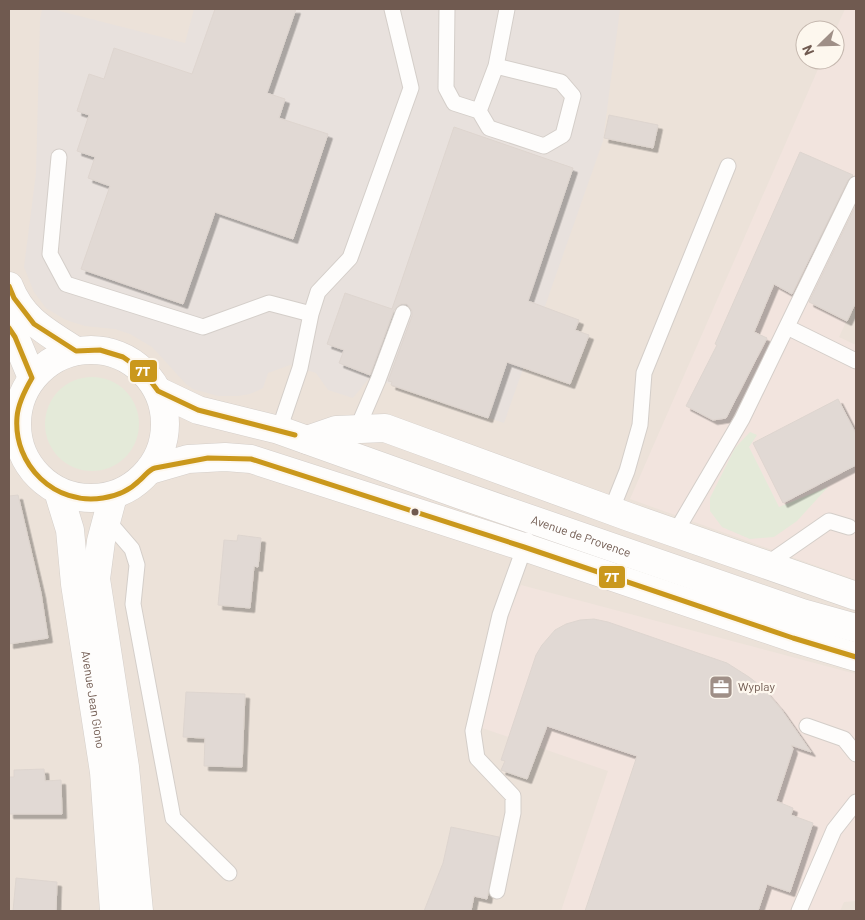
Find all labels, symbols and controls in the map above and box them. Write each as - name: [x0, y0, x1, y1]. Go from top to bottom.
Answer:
- north arrow: [795, 20, 845, 70]
- text: N: [798, 43, 817, 58]
- line badge: 7T: [129, 359, 158, 383]
- text: 7T: [135, 362, 151, 379]
- unlabelled marker: [410, 507, 420, 517]
- street label: Avenue de Provence: [530, 512, 633, 559]
- line badge: 7T: [598, 565, 626, 589]
- text: 7T: [604, 568, 620, 585]
- street label: Avenue Jean Giono: [79, 650, 108, 749]
- office icon: Wyplay: [708, 674, 734, 700]
- place label: Wyplay: [738, 679, 775, 693]

